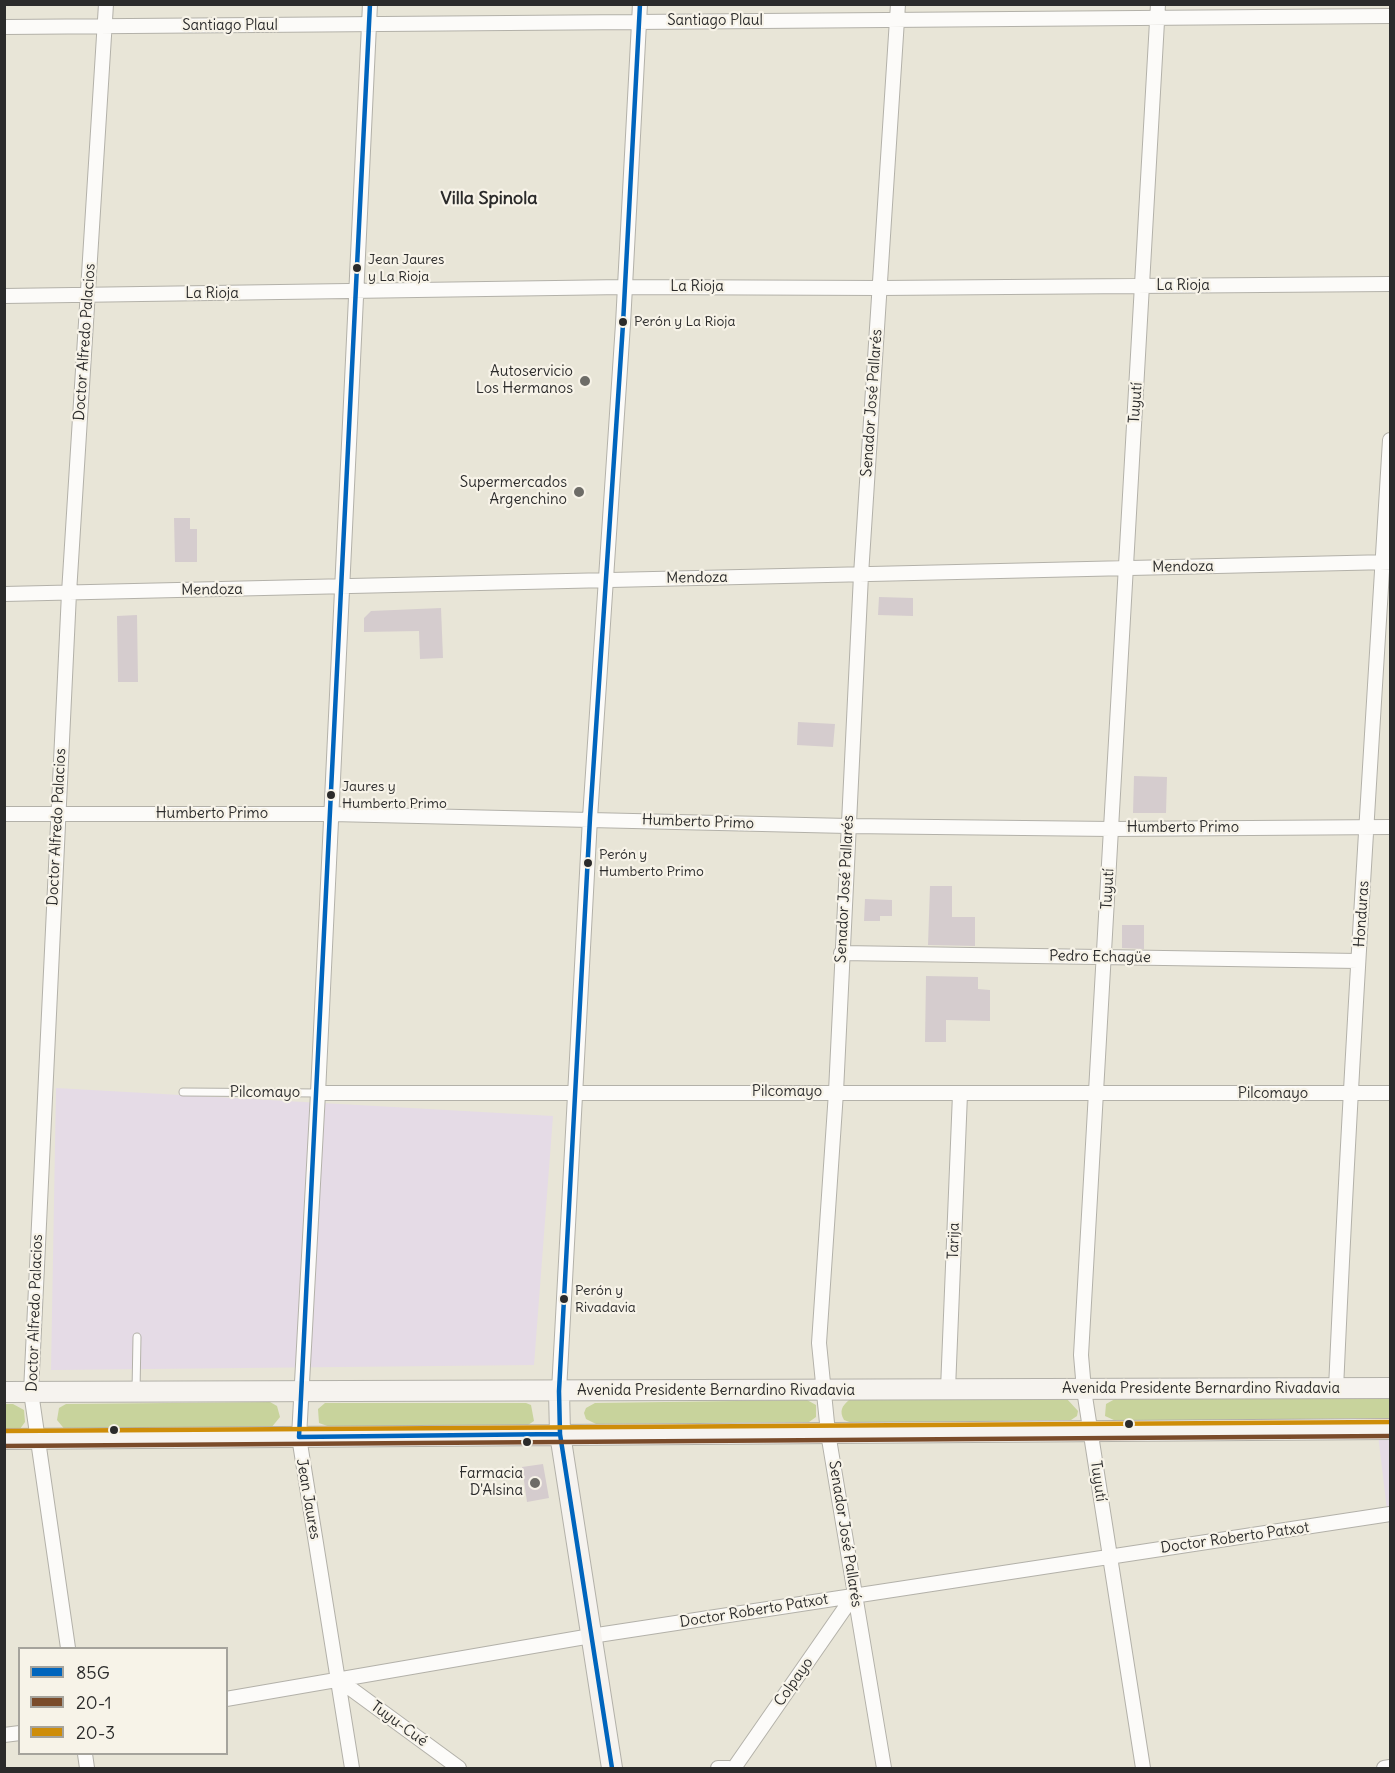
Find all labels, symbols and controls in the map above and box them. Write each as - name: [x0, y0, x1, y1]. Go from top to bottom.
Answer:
- street label: Santiago Plaul: [667, 12, 763, 30]
- street label: Santiago Plaul: [182, 17, 278, 35]
- district label: Villa Spinola: [440, 188, 538, 210]
- place label: Jean Jaures y La Rioja: [368, 252, 444, 284]
- marker: Jean Jaures y La Rioja: [351, 262, 363, 274]
- street label: Doctor Alfredo Palacios: [71, 263, 99, 421]
- street label: La Rioja: [1156, 277, 1210, 295]
- street label: La Rioja: [670, 278, 724, 296]
- street label: La Rioja: [185, 285, 239, 303]
- place label: Perón y La Rioja: [634, 314, 735, 330]
- marker: Perón y La Rioja: [617, 316, 629, 328]
- street label: Senador José Pallarés: [858, 328, 886, 478]
- place label: Autoservicio Los Hermanos: [476, 363, 573, 398]
- marker: Autoservicio Los Hermanos: [578, 374, 592, 388]
- street label: Tuyutí: [1126, 382, 1146, 424]
- place label: Supermercados Argenchino: [460, 474, 567, 509]
- marker: Supermercados Argenchino: [572, 485, 586, 499]
- street label: Mendoza: [1152, 557, 1214, 577]
- street label: Mendoza: [666, 568, 728, 588]
- street label: Mendoza: [181, 580, 243, 600]
- street label: Doctor Alfredo Palacios: [44, 748, 70, 906]
- place label: Jaures y Humberto Primo: [342, 779, 447, 812]
- marker: Jaures y Humberto Primo: [325, 789, 337, 801]
- street label: Humberto Primo: [156, 805, 268, 823]
- street label: Humberto Primo: [642, 811, 754, 833]
- street label: Senador José Pallarés: [832, 815, 858, 963]
- street label: Humberto Primo: [1127, 819, 1239, 837]
- place label: Perón y Humberto Primo: [599, 847, 704, 880]
- marker: Perón y Humberto Primo: [582, 857, 594, 869]
- street label: Tuyutí: [1098, 868, 1118, 910]
- street label: Honduras: [1351, 880, 1373, 948]
- street label: Pedro Echagüe: [1049, 947, 1151, 967]
- street label: Pilcomayo: [752, 1083, 822, 1101]
- street label: Pilcomayo: [230, 1084, 300, 1102]
- street label: Pilcomayo: [1238, 1085, 1308, 1103]
- street label: Tarija: [944, 1222, 964, 1260]
- street label: Doctor Alfredo Palacios: [23, 1234, 47, 1392]
- place label: Perón y Rivadavia: [575, 1283, 636, 1316]
- marker: Perón y Rivadavia: [558, 1293, 570, 1305]
- street label: Avenida Presidente Bernardino Rivadavia: [1062, 1380, 1340, 1398]
- street label: Avenida Presidente Bernardino Rivadavia: [577, 1382, 855, 1400]
- unlabelled marker: [1123, 1418, 1135, 1430]
- unlabelled marker: [108, 1424, 120, 1436]
- unlabelled marker: [521, 1436, 533, 1448]
- street label: Jean Jaures: [292, 1457, 324, 1541]
- street label: Senador José Pallarés: [825, 1459, 865, 1609]
- street label: Tuyutí: [1086, 1459, 1110, 1503]
- place label: Farmacia D'Alsina: [459, 1465, 523, 1500]
- marker: Farmacia D'Alsina: [528, 1476, 542, 1490]
- street label: Doctor Roberto Patxot: [1159, 1519, 1311, 1557]
- street label: Doctor Roberto Patxot: [679, 1590, 829, 1632]
- legend: [18, 1647, 228, 1755]
- street label: Colpayo: [771, 1654, 817, 1710]
- text: 85G: [76, 1661, 110, 1684]
- text: 20-1: [76, 1691, 112, 1714]
- street label: Tuyu-Cué: [367, 1698, 431, 1750]
- text: 20-3: [76, 1721, 115, 1744]

